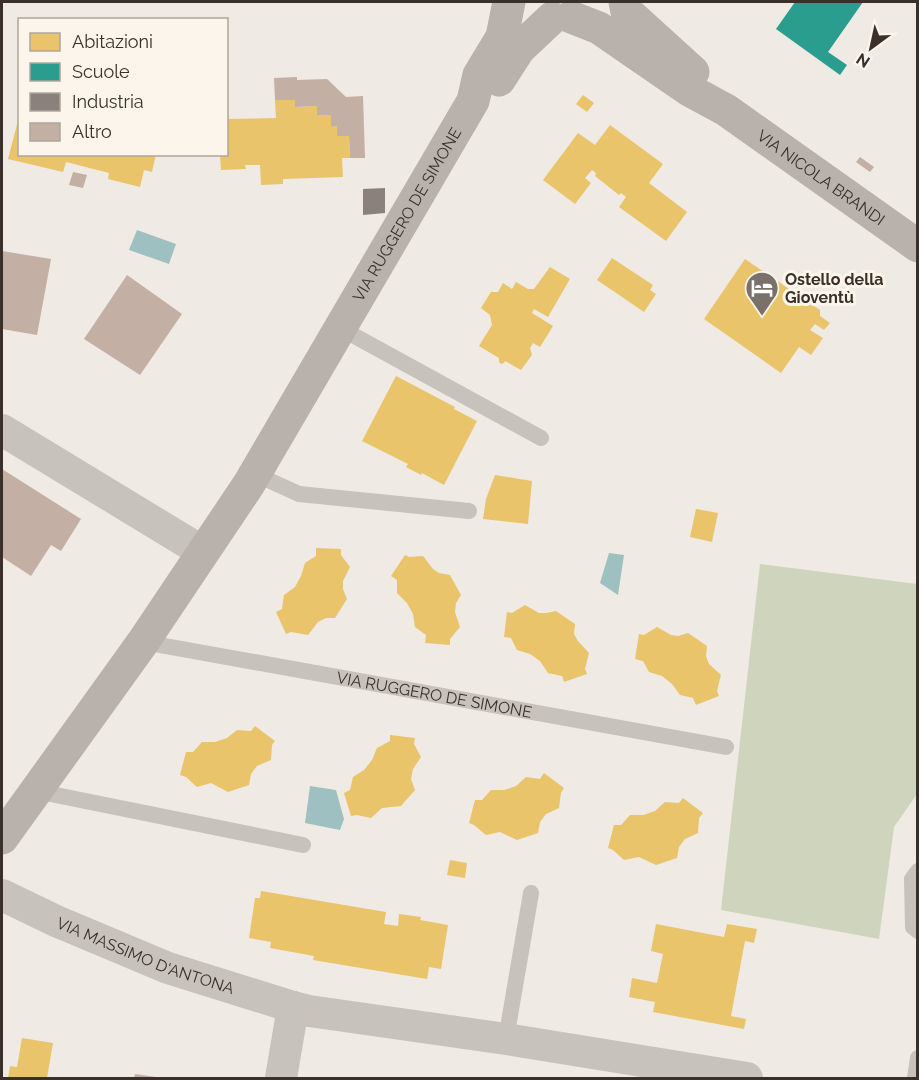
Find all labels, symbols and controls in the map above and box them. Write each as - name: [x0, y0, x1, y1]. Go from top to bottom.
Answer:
- legend: [18, 18, 228, 156]
- north arrow: [841, 18, 901, 78]
- text: Abitazioni: [72, 31, 153, 52]
- text: N: [853, 49, 873, 71]
- text: Scuole: [72, 61, 130, 82]
- text: Industria: [72, 91, 144, 112]
- text: Altro: [72, 121, 112, 142]
- street label: VIA RUGGERO DE SIMONE: [349, 124, 465, 305]
- street label: VIA NICOLA BRANDI: [753, 126, 888, 229]
- hotel icon: Ostello della Gioventù: [744, 270, 780, 317]
- place label: Ostello della Gioventù: [785, 270, 883, 307]
- street label: VIA RUGGERO DE SIMONE: [335, 668, 534, 722]
- street label: VIA MASSIMO D'ANTONA: [54, 913, 237, 998]

